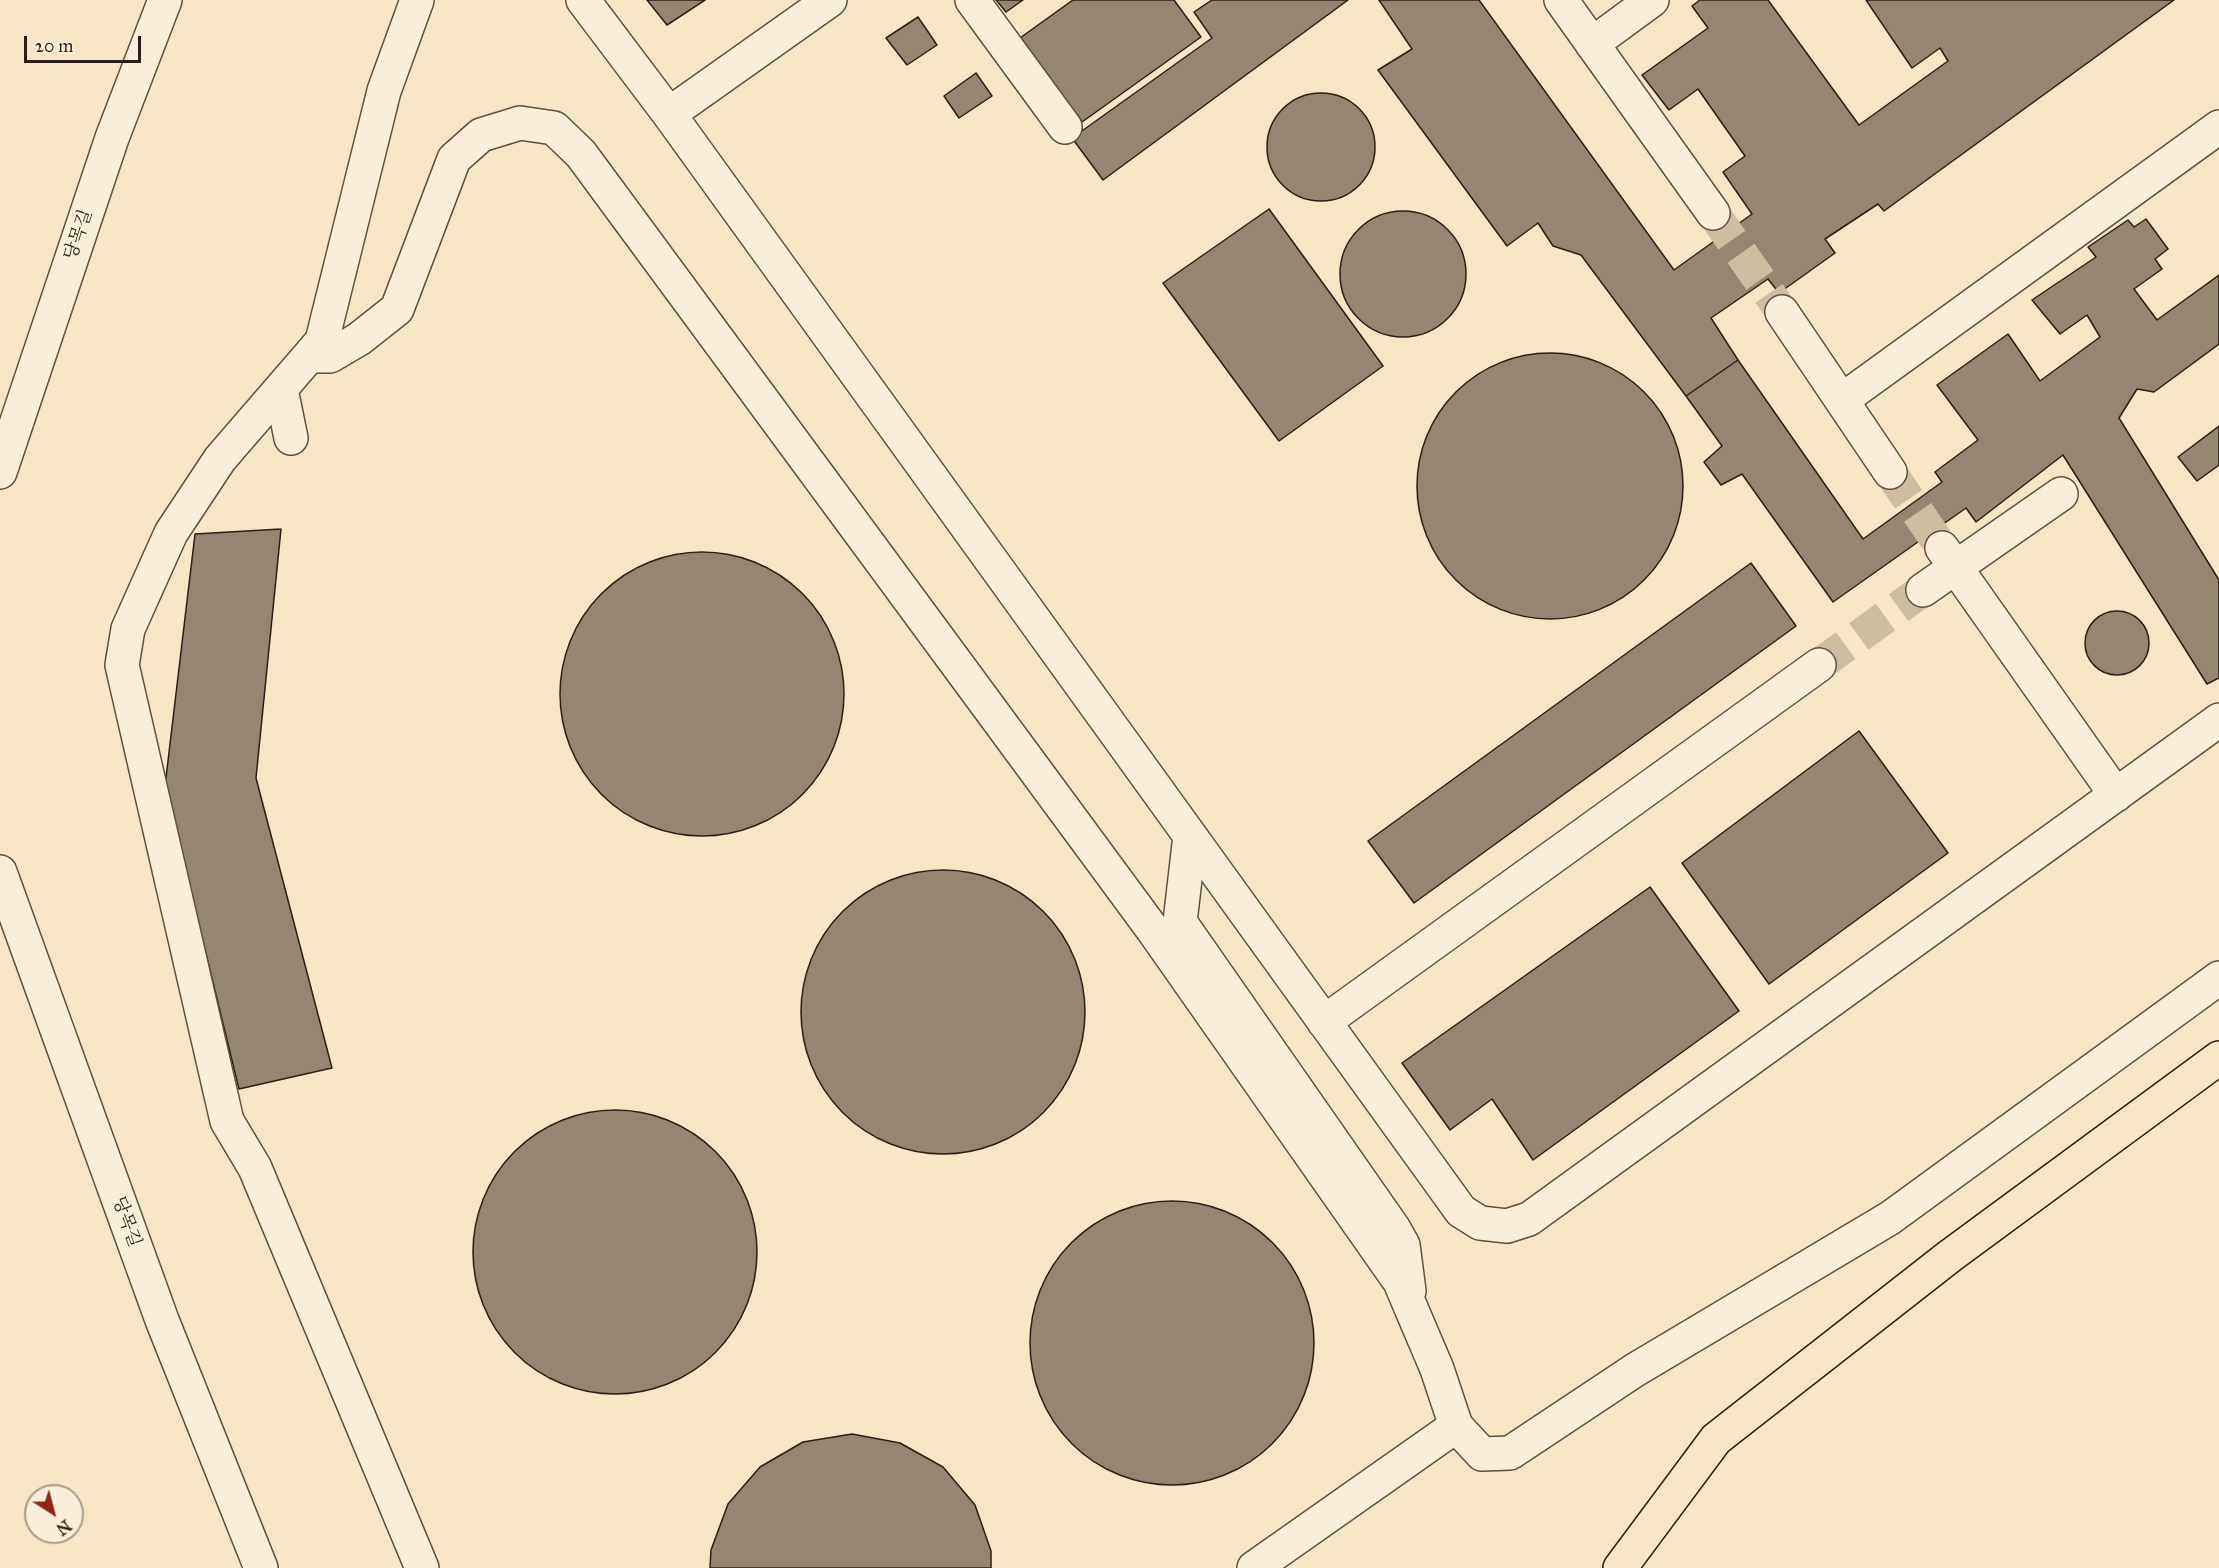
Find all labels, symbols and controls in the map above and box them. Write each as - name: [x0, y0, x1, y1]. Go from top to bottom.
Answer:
- scale bar: [27, 24, 144, 62]
- text: 20 m: [35, 35, 73, 57]
- street label: 당목길: [60, 207, 98, 263]
- street label: 당목길: [107, 1194, 145, 1250]
- north arrow: [24, 1484, 84, 1544]
- text: N: [53, 1516, 75, 1539]

